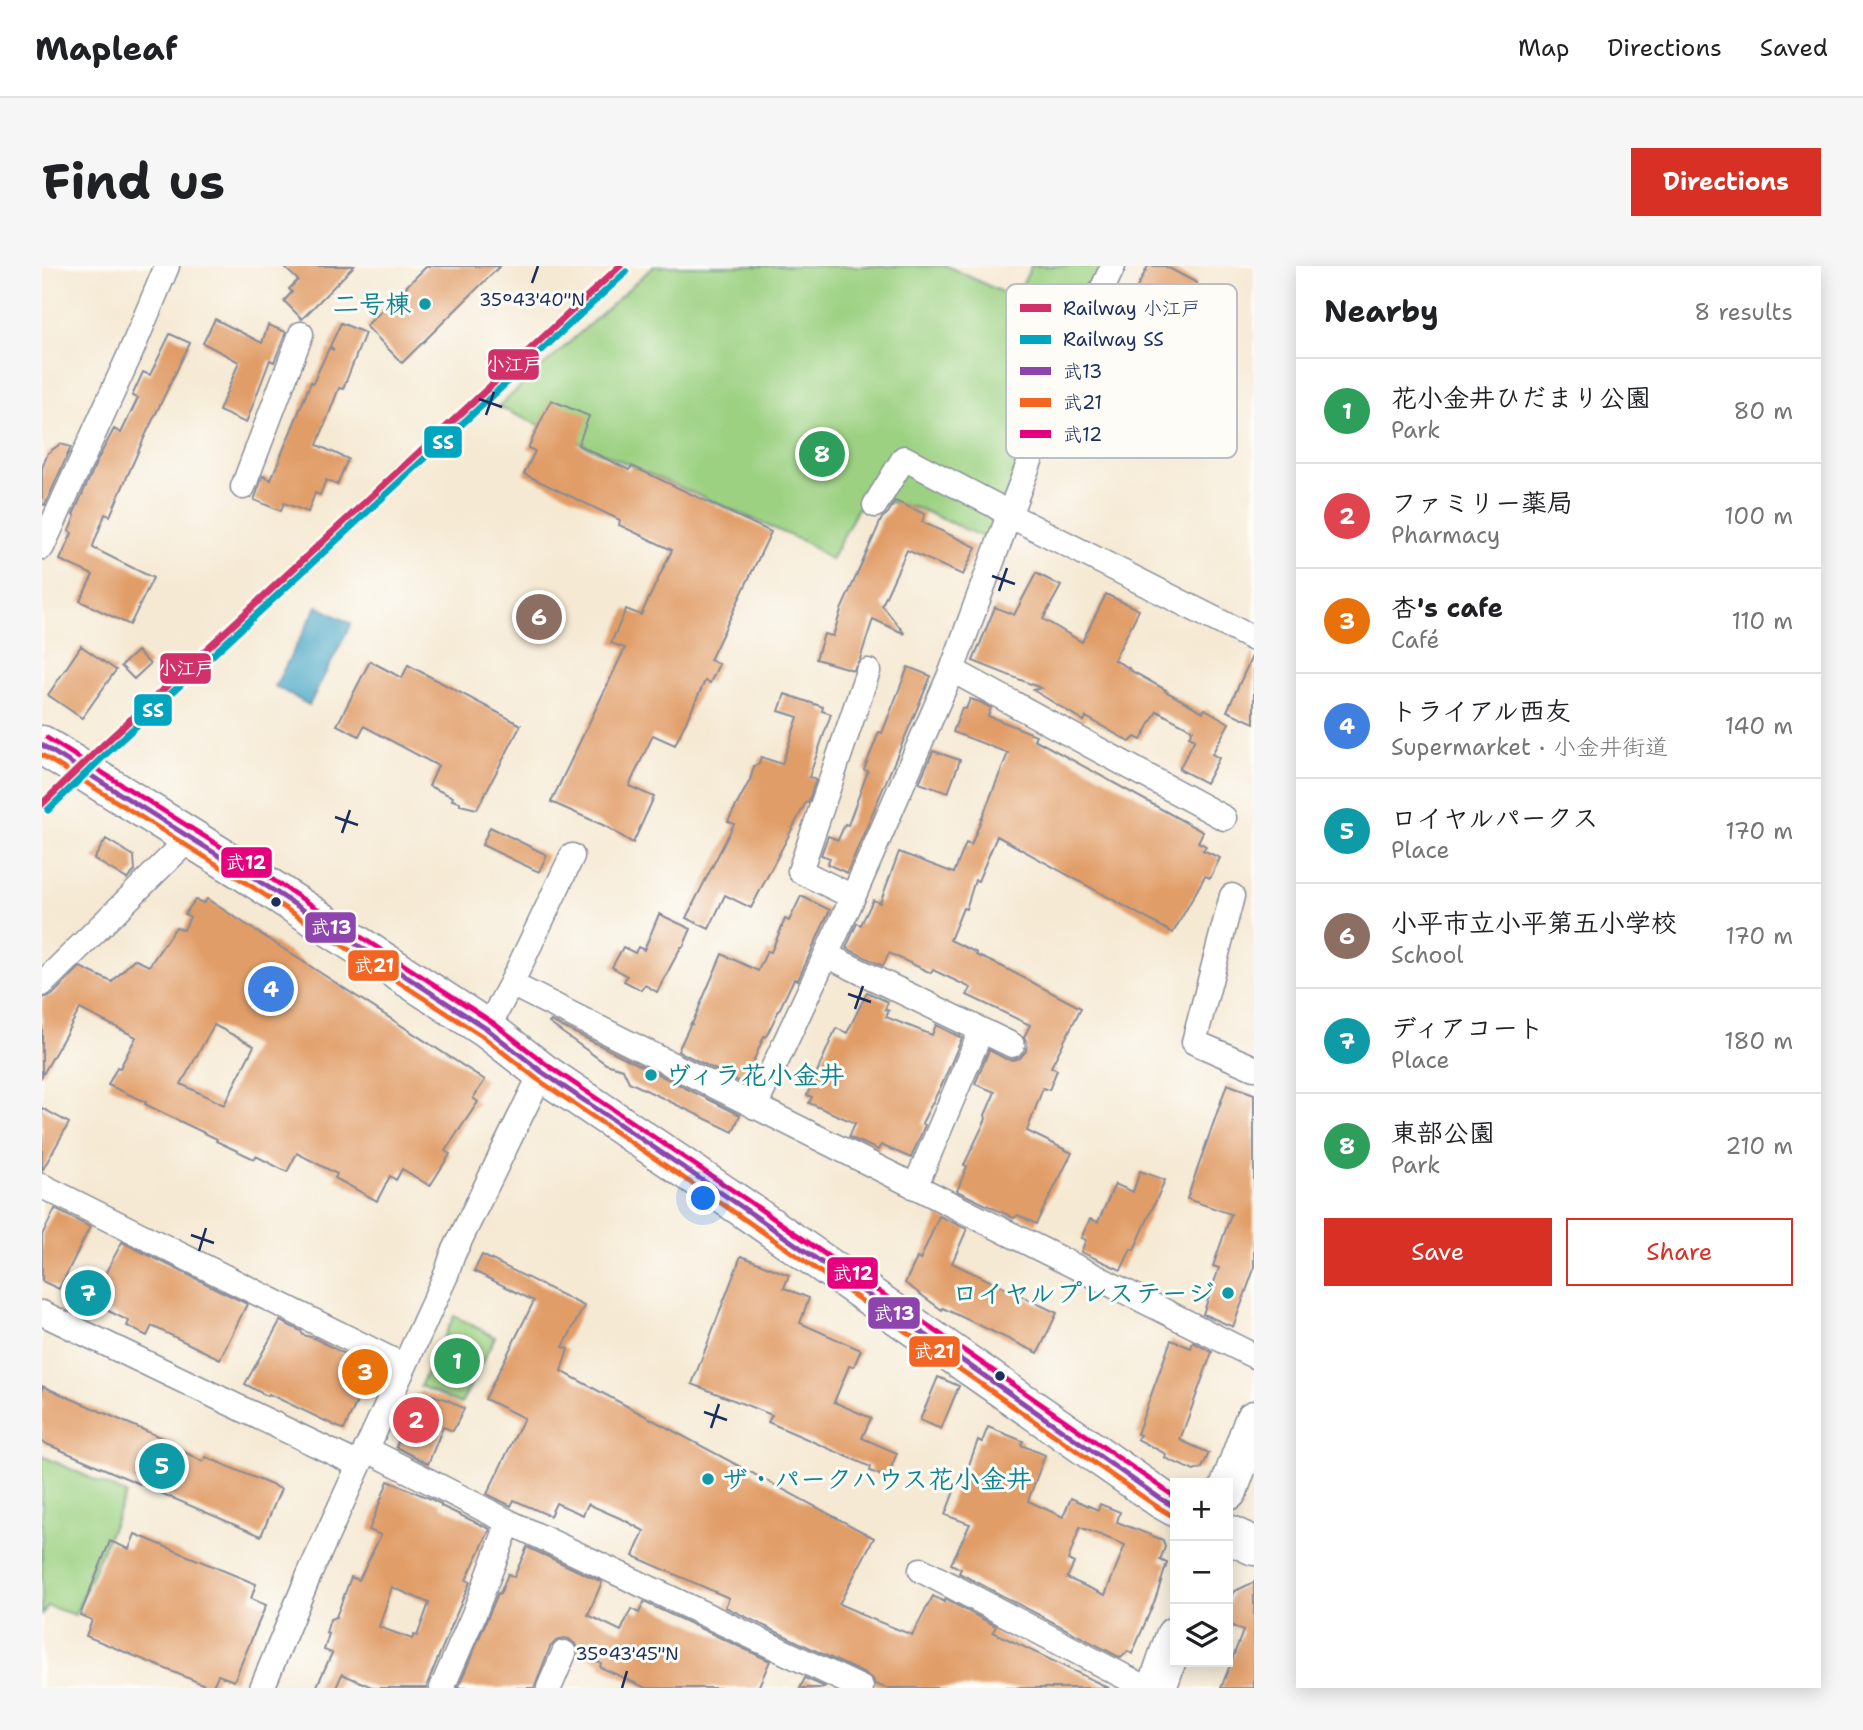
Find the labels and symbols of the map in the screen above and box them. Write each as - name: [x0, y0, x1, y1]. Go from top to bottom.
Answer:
- legend: [1006, 284, 1237, 458]
- place label: 二号棟: [333, 286, 411, 321]
- text: 35°43'40"N: [479, 288, 585, 312]
- marker: 二号棟: [417, 296, 433, 312]
- text: Railway 小江戸: [1063, 296, 1200, 321]
- text: Railway SS: [1063, 327, 1164, 352]
- line badge: 小江戸: [487, 348, 540, 381]
- text: 小江戸: [485, 352, 543, 377]
- text: 武13: [1063, 359, 1102, 384]
- text: 武21: [1063, 390, 1102, 415]
- text: 武12: [1063, 422, 1102, 447]
- line badge: SS: [423, 425, 463, 459]
- pin: 8: [799, 428, 845, 480]
- text: SS: [432, 430, 454, 455]
- pin: 6: [516, 591, 562, 643]
- line badge: 小江戸: [159, 652, 212, 685]
- text: 小江戸: [157, 656, 215, 681]
- line badge: SS: [133, 693, 173, 727]
- text: SS: [142, 698, 164, 723]
- line badge: 武12: [220, 846, 273, 879]
- text: 武12: [226, 850, 266, 875]
- unlabelled marker: [269, 895, 283, 909]
- line badge: 武13: [304, 911, 357, 944]
- text: 武13: [311, 915, 351, 940]
- line badge: 武21: [347, 949, 400, 982]
- text: 武21: [354, 953, 394, 978]
- pin: 4: [248, 963, 294, 1015]
- place label: ヴィラ花小金井: [665, 1057, 845, 1092]
- marker: ヴィラ花小金井: [643, 1067, 659, 1083]
- your location: [686, 1181, 720, 1215]
- line badge: 武12: [826, 1256, 879, 1290]
- text: 武12: [833, 1261, 873, 1286]
- pin: 7: [65, 1267, 111, 1319]
- place label: ロイヤルプレステージ: [952, 1275, 1214, 1310]
- marker: ロイヤルプレステージ: [1220, 1285, 1236, 1301]
- line badge: 武13: [867, 1296, 921, 1330]
- text: 武13: [874, 1301, 914, 1326]
- pin: 1: [434, 1335, 480, 1387]
- line badge: 武21: [908, 1335, 961, 1368]
- text: 武21: [914, 1339, 954, 1364]
- pin: 3: [342, 1346, 388, 1398]
- unlabelled marker: [993, 1369, 1007, 1383]
- pin: 2: [393, 1394, 439, 1446]
- pin: 5: [139, 1440, 185, 1492]
- place label: ザ・パークハウス花小金井: [722, 1461, 1032, 1496]
- marker: ザ・パークハウス花小金井: [700, 1471, 716, 1487]
- text: 35°43'45"N: [575, 1642, 679, 1666]

